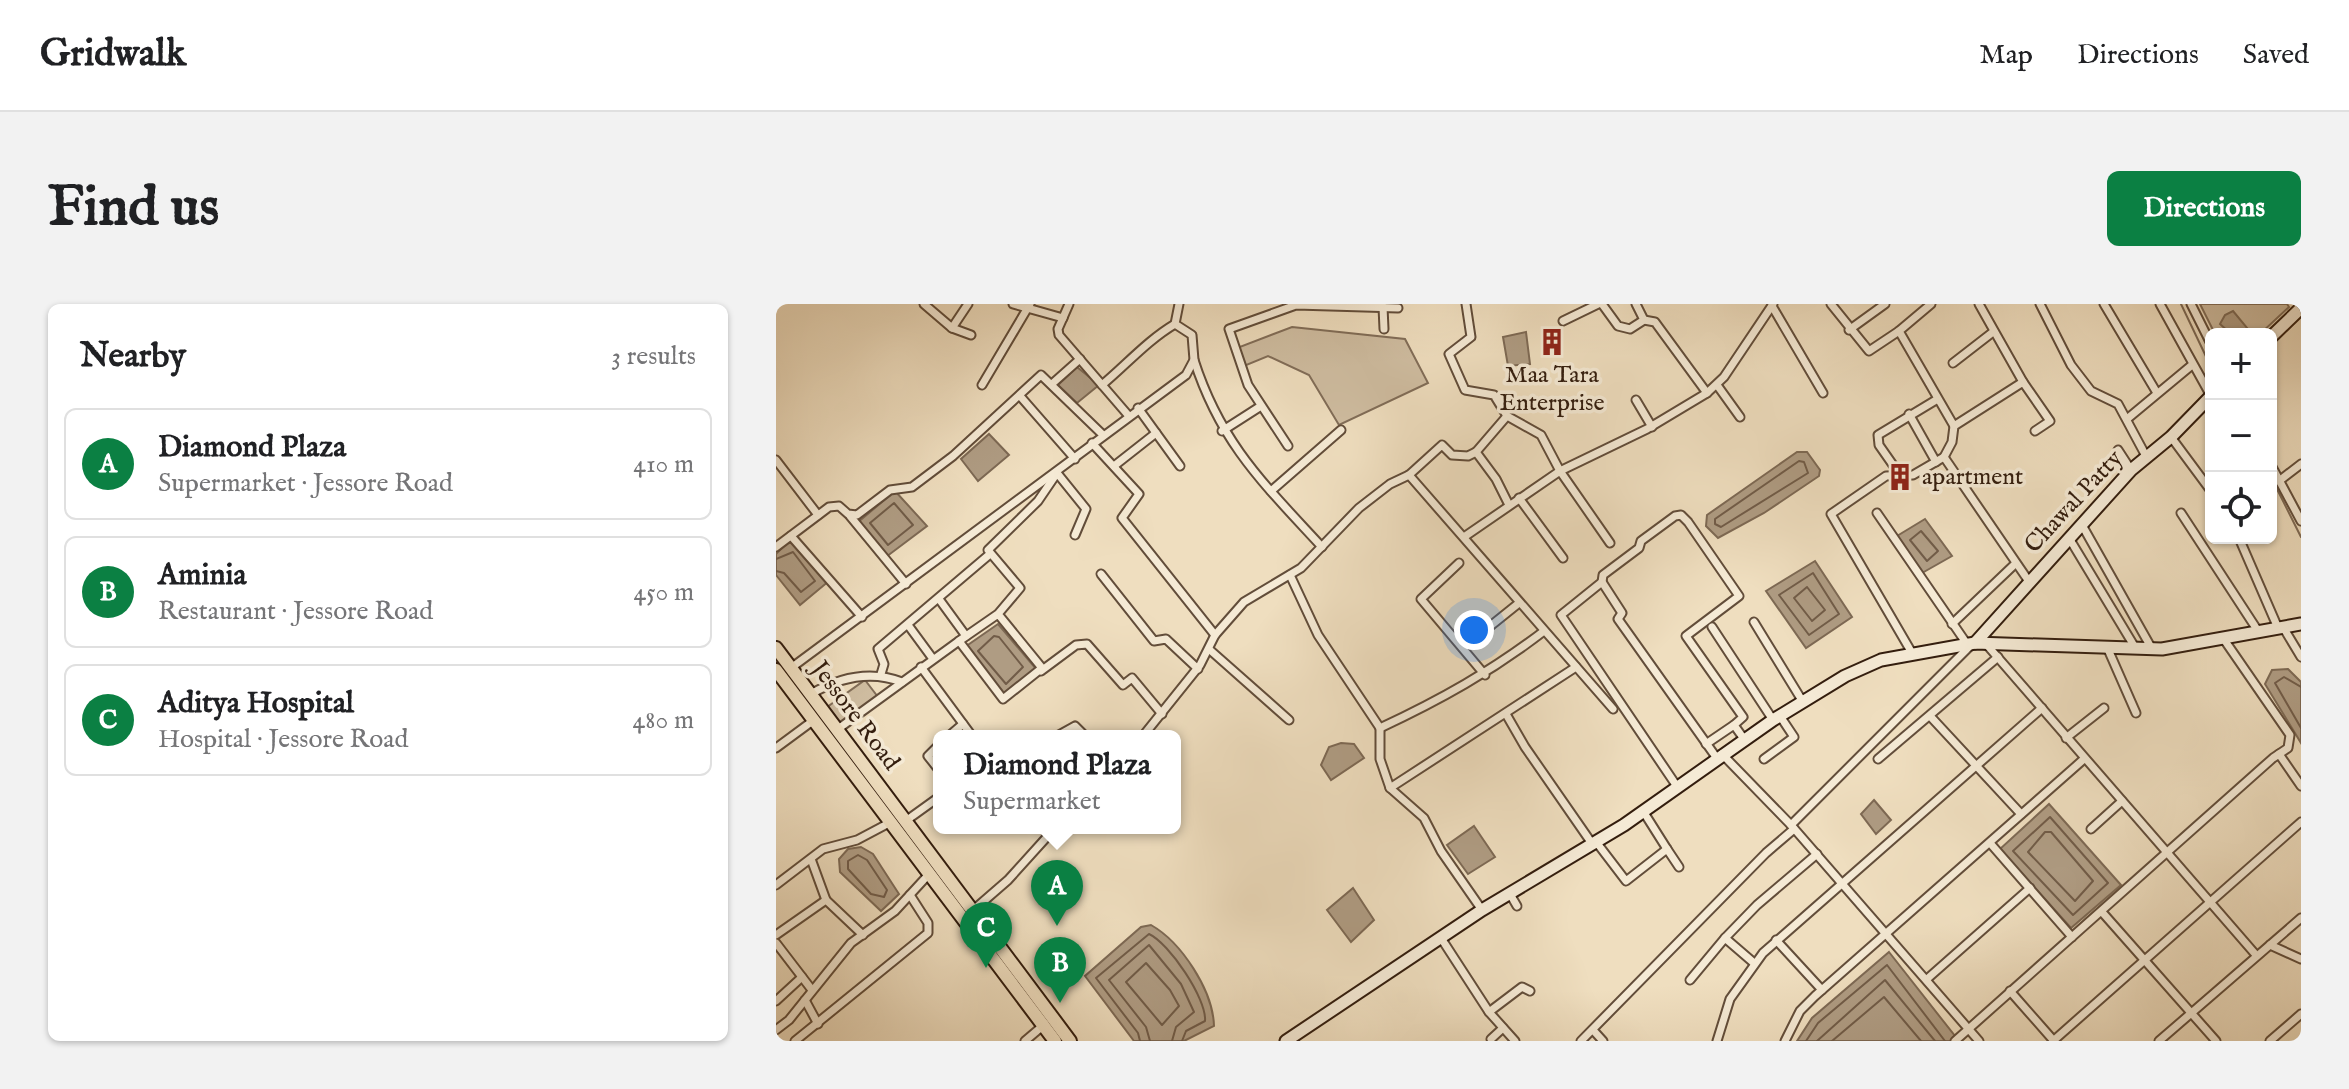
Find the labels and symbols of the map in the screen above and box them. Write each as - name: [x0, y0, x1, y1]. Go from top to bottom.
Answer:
- building icon: Maa Tara Enterprise: [1537, 327, 1567, 357]
- place label: Maa Tara Enterprise: [1499, 360, 1605, 419]
- street label: Chawal Patty: [2018, 444, 2130, 560]
- building icon: apartment: [1885, 462, 1915, 492]
- place label: apartment: [1922, 462, 2023, 493]
- your location: [1454, 610, 1494, 650]
- street label: Jessore Road: [802, 653, 906, 777]
- pin: A: [1031, 860, 1083, 926]
- pin: C: [960, 902, 1012, 968]
- pin: B: [1034, 937, 1086, 1003]

